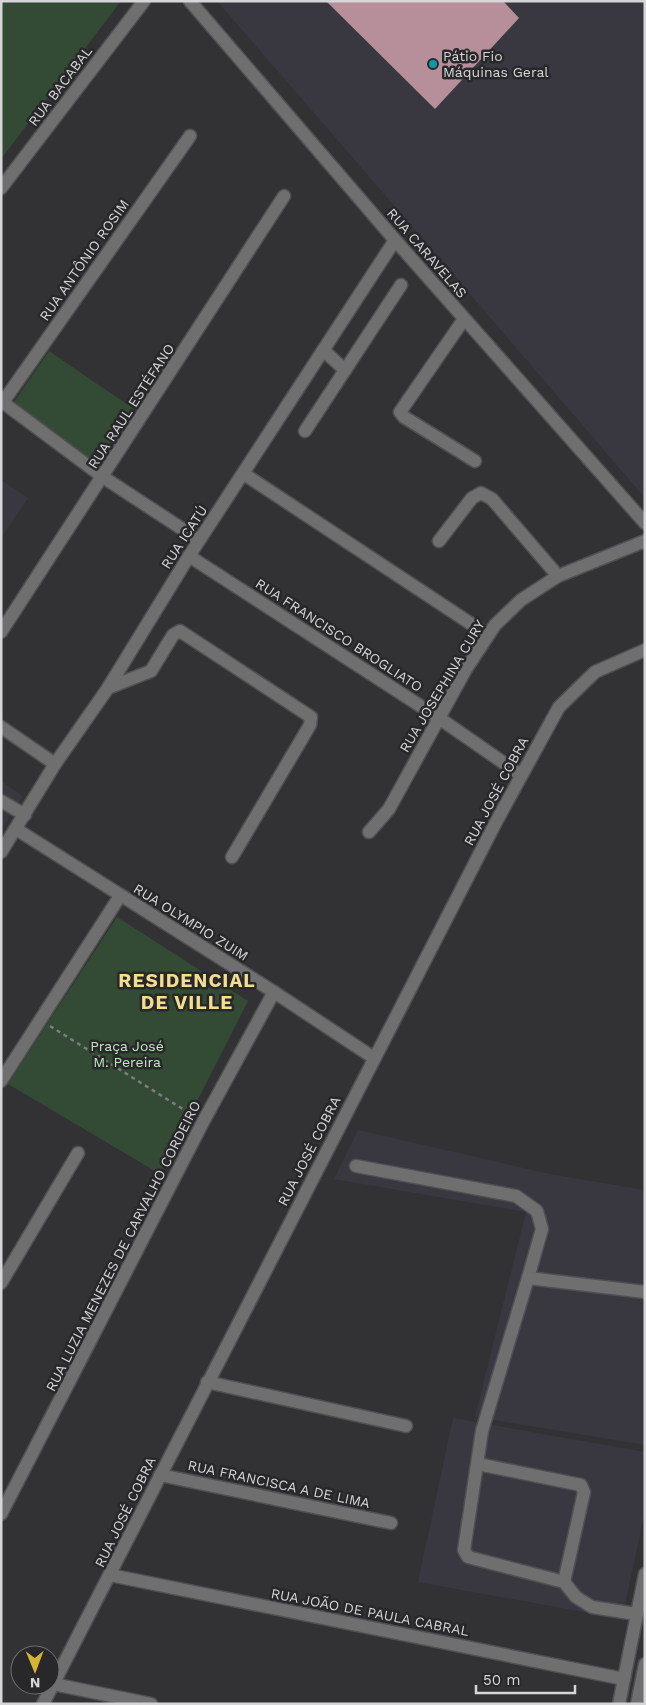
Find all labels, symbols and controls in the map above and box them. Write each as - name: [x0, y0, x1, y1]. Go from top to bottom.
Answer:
- street label: RUA BACABAL: [25, 43, 95, 129]
- place label: Pátio Fio Máquinas Geral: [443, 48, 549, 80]
- marker: Pátio Fio Máquinas Geral: [427, 58, 439, 70]
- street label: RUA ANTÔNIO ROSIM: [36, 196, 132, 324]
- street label: RUA CARAVELAS: [384, 205, 470, 301]
- street label: RUA RAUL ESTÉFANO: [85, 341, 177, 471]
- street label: RUA ICATÚ: [158, 502, 210, 572]
- street label: RUA FRANCISCO BROGLIATO: [253, 575, 425, 695]
- street label: RUA JOSEPHINA CURY: [396, 617, 488, 755]
- street label: RUA JOSÉ COBRA: [461, 734, 531, 848]
- street label: RUA OLYMPIO ZUIM: [131, 880, 251, 964]
- district label: RESIDENCIAL DE VILLE: [118, 969, 256, 1014]
- park label: Praça José M. Pereira: [90, 1038, 164, 1070]
- street label: RUA JOSÉ COBRA: [274, 1094, 344, 1208]
- street label: RUA LUZIA MENEZES DE CARVALHO CORDEIRO: [42, 1098, 204, 1394]
- street label: RUA JOSÉ COBRA: [91, 1454, 159, 1570]
- street label: RUA FRANCISCA A DE LIMA: [186, 1457, 372, 1511]
- street label: RUA JOÃO DE PAULA CABRAL: [270, 1585, 470, 1639]
- north arrow: [10, 1645, 60, 1695]
- scale bar: [476, 1662, 575, 1694]
- text: 50 m: [483, 1671, 520, 1689]
- text: N: [30, 1675, 41, 1691]

